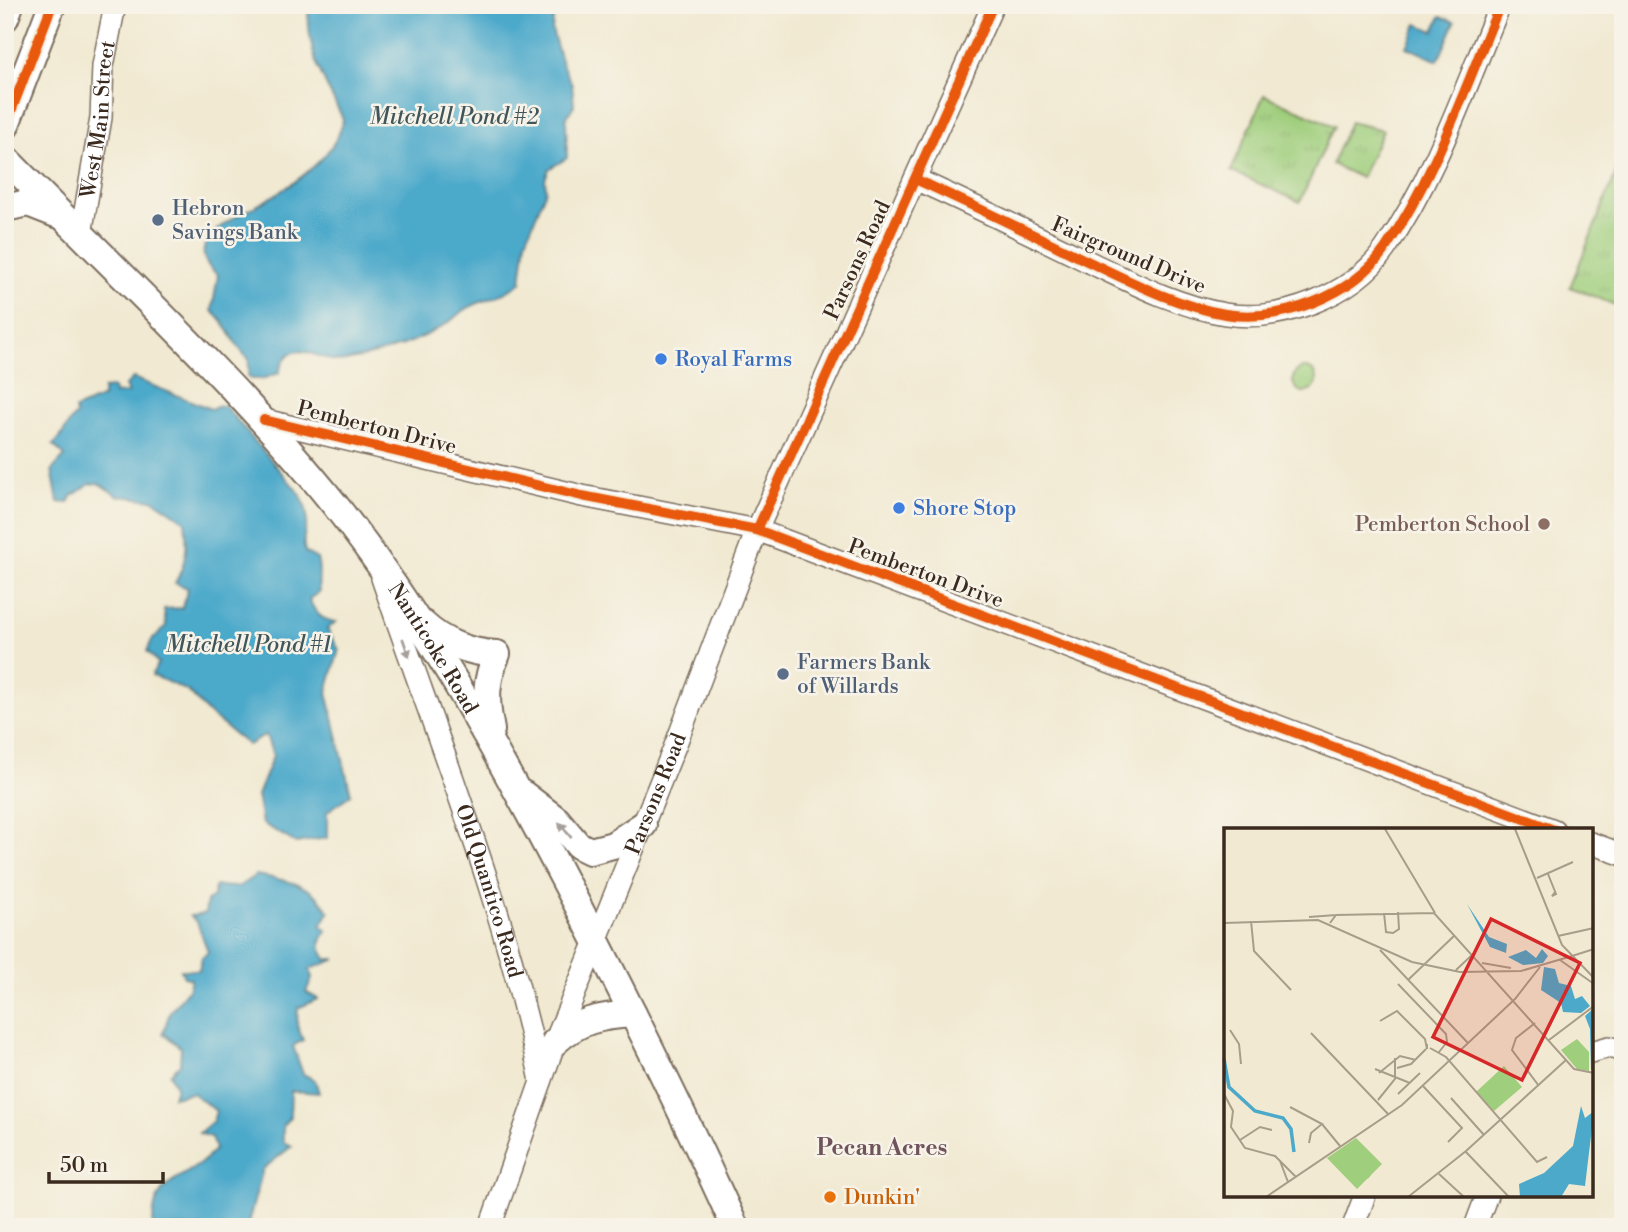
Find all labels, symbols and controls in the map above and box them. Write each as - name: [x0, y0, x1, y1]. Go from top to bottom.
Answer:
- street label: West Main Street: [75, 38, 122, 202]
- water label: Mitchell Pond #2: [369, 103, 539, 131]
- place label: Hebron Savings Bank: [172, 196, 299, 246]
- street label: Parsons Road: [819, 197, 897, 324]
- marker: Hebron Savings Bank: [150, 212, 166, 228]
- street label: Fairground Drive: [1048, 212, 1210, 300]
- place label: Royal Farms: [675, 347, 792, 373]
- marker: Royal Farms: [653, 351, 669, 367]
- street label: Pemberton Drive: [294, 396, 459, 460]
- place label: Shore Stop: [913, 496, 1016, 522]
- marker: Shore Stop: [891, 500, 907, 516]
- place label: Pemberton School: [1355, 512, 1530, 538]
- marker: Pemberton School: [1536, 516, 1552, 532]
- street label: Pemberton Drive: [844, 534, 1007, 614]
- street label: Nanticoke Road: [382, 578, 483, 719]
- water label: Mitchell Pond #1: [165, 631, 331, 659]
- one-way arrow: [401, 637, 412, 658]
- place label: Farmers Bank of Willards: [797, 650, 931, 700]
- marker: Farmers Bank of Willards: [775, 666, 791, 682]
- street label: Parsons Road: [620, 730, 693, 859]
- street label: Old Quantico Road: [449, 801, 528, 981]
- one-way arrow: [558, 822, 573, 840]
- inset map: [1224, 828, 1593, 1197]
- district label: Pecan Acres: [817, 1134, 948, 1162]
- scale bar: [49, 1141, 163, 1185]
- text: 50 m: [60, 1153, 108, 1179]
- place label: Dunkin': [844, 1185, 920, 1211]
- marker: Dunkin': [822, 1189, 838, 1205]

